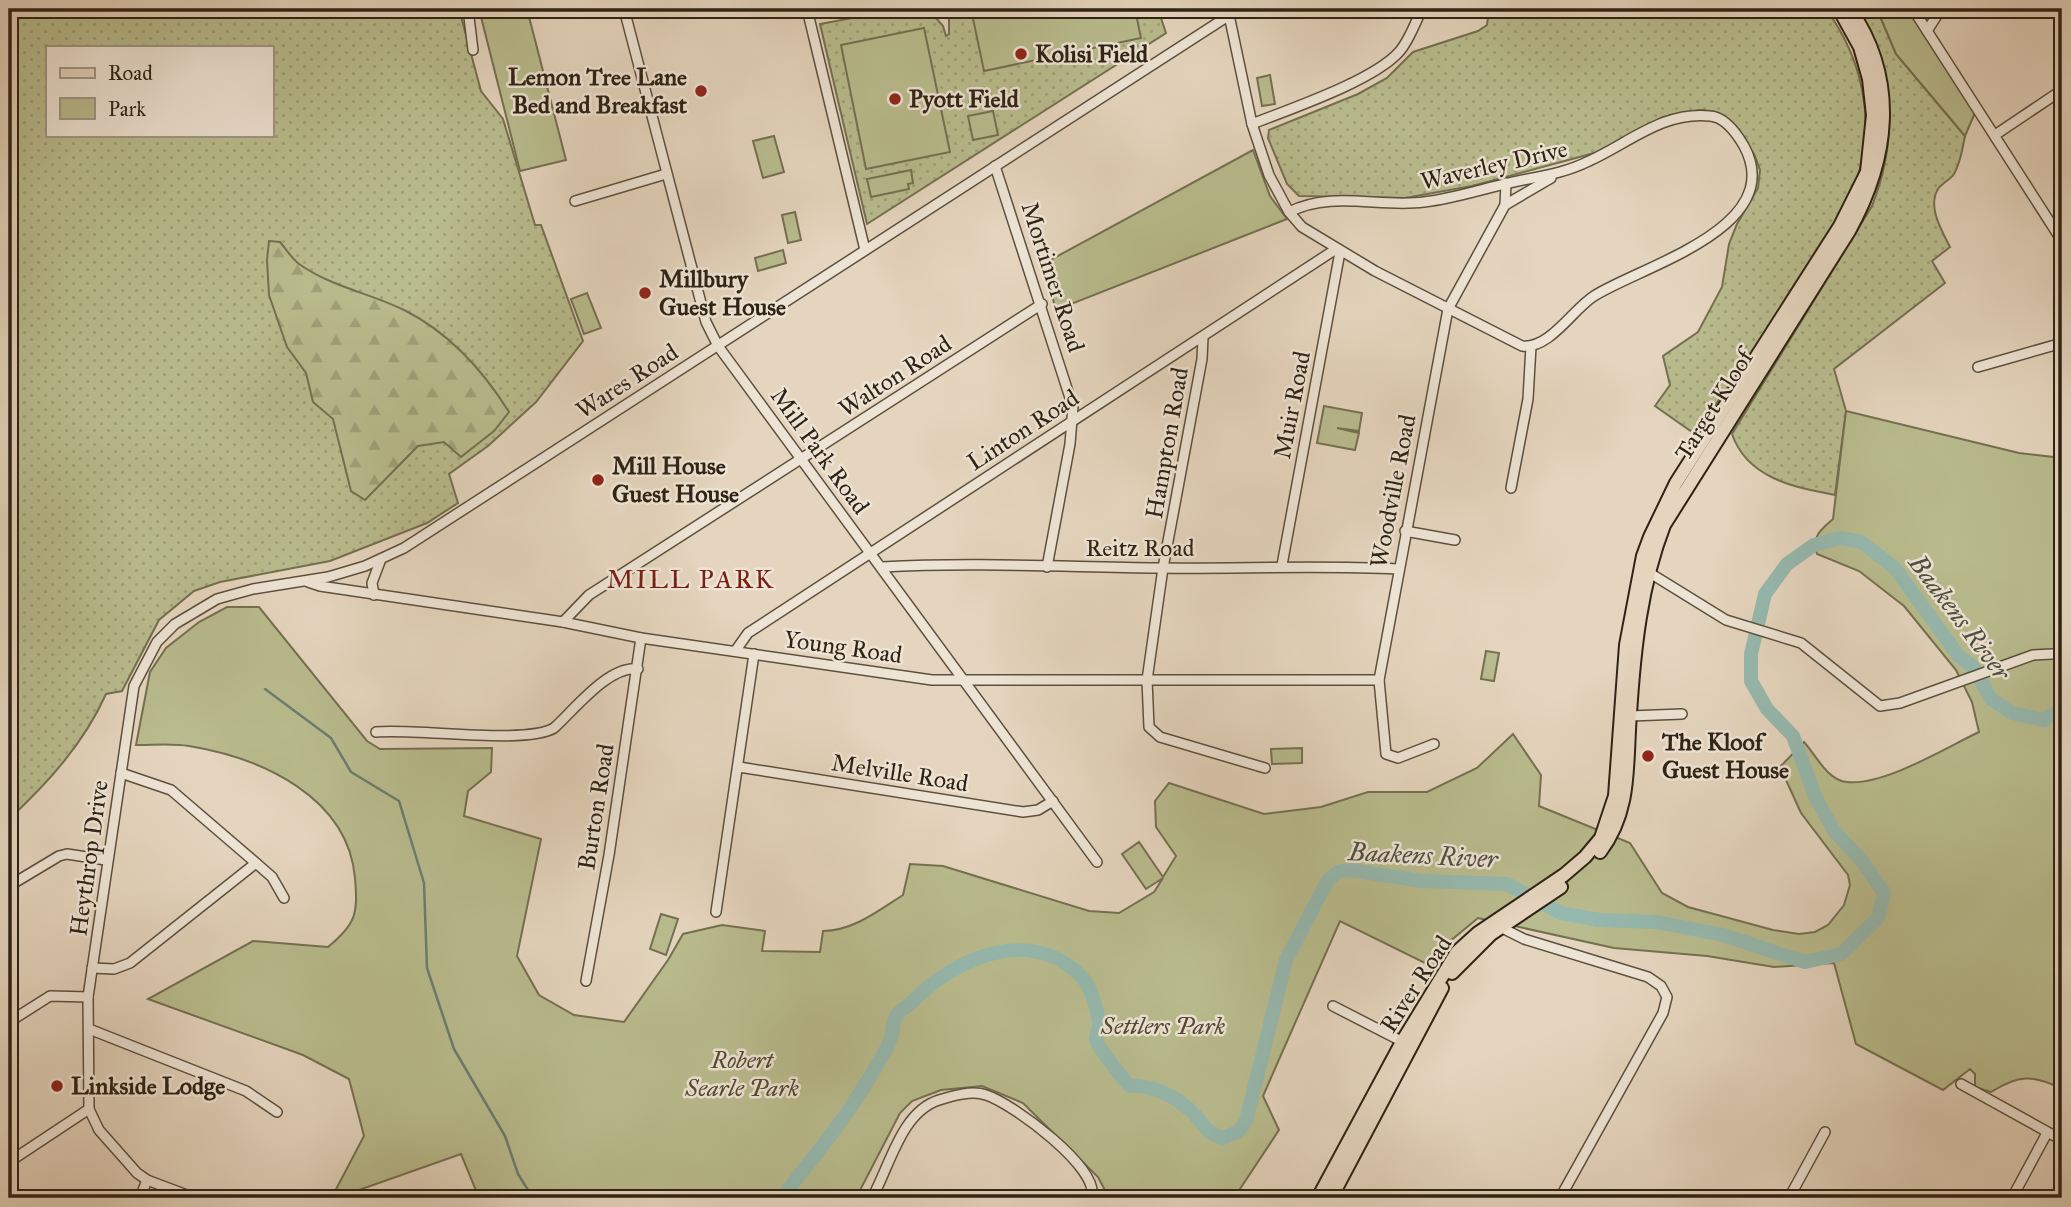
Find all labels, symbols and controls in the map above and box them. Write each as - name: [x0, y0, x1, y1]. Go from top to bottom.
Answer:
- place label: Kolisi Field: [1035, 39, 1149, 69]
- legend: [46, 46, 273, 136]
- marker: Kolisi Field: [1013, 46, 1029, 62]
- text: Road: [108, 60, 153, 86]
- place label: Lemon Tree Lane Bed and Breakfast: [508, 62, 687, 120]
- marker: Lemon Tree Lane Bed and Breakfast: [693, 83, 709, 99]
- place label: Pyott Field: [909, 84, 1020, 114]
- marker: Pyott Field: [887, 91, 903, 107]
- text: Park: [108, 96, 146, 122]
- street label: Waverley Drive: [1418, 134, 1570, 196]
- street label: Mortimer Road: [1015, 198, 1091, 356]
- place label: Millbury Guest House: [659, 264, 786, 322]
- marker: Millbury Guest House: [637, 285, 653, 301]
- street label: Walton Road: [833, 328, 957, 424]
- street label: Wares Road: [570, 337, 684, 425]
- street label: Target Kloof: [1668, 341, 1762, 466]
- street label: Muir Road: [1267, 349, 1317, 461]
- street label: Hampton Road: [1139, 365, 1195, 521]
- street label: Mill Park Road: [764, 382, 876, 520]
- street label: Linton Road: [961, 383, 1085, 477]
- street label: Woodville Road: [1363, 412, 1423, 570]
- place label: Mill House Guest House: [612, 451, 739, 509]
- marker: Mill House Guest House: [590, 472, 606, 488]
- street label: Reitz Road: [1085, 533, 1195, 563]
- water label: Baakens River: [1902, 547, 2018, 687]
- district label: MILL PARK: [607, 563, 775, 595]
- street label: Young Road: [782, 624, 904, 670]
- place label: The Kloof Guest House: [1661, 727, 1789, 785]
- street label: Burton Road: [571, 742, 621, 872]
- street label: Melville Road: [829, 747, 971, 799]
- marker: The Kloof Guest House: [1640, 748, 1656, 764]
- street label: Heythrop Drive: [63, 778, 115, 938]
- water label: Baakens River: [1347, 835, 1500, 875]
- street label: River Road: [1374, 930, 1458, 1038]
- park label: Settlers Park: [1100, 1011, 1225, 1041]
- park label: Robert Searle Park: [684, 1045, 799, 1103]
- place label: Linkside Lodge: [71, 1071, 225, 1101]
- marker: Linkside Lodge: [49, 1078, 65, 1094]

